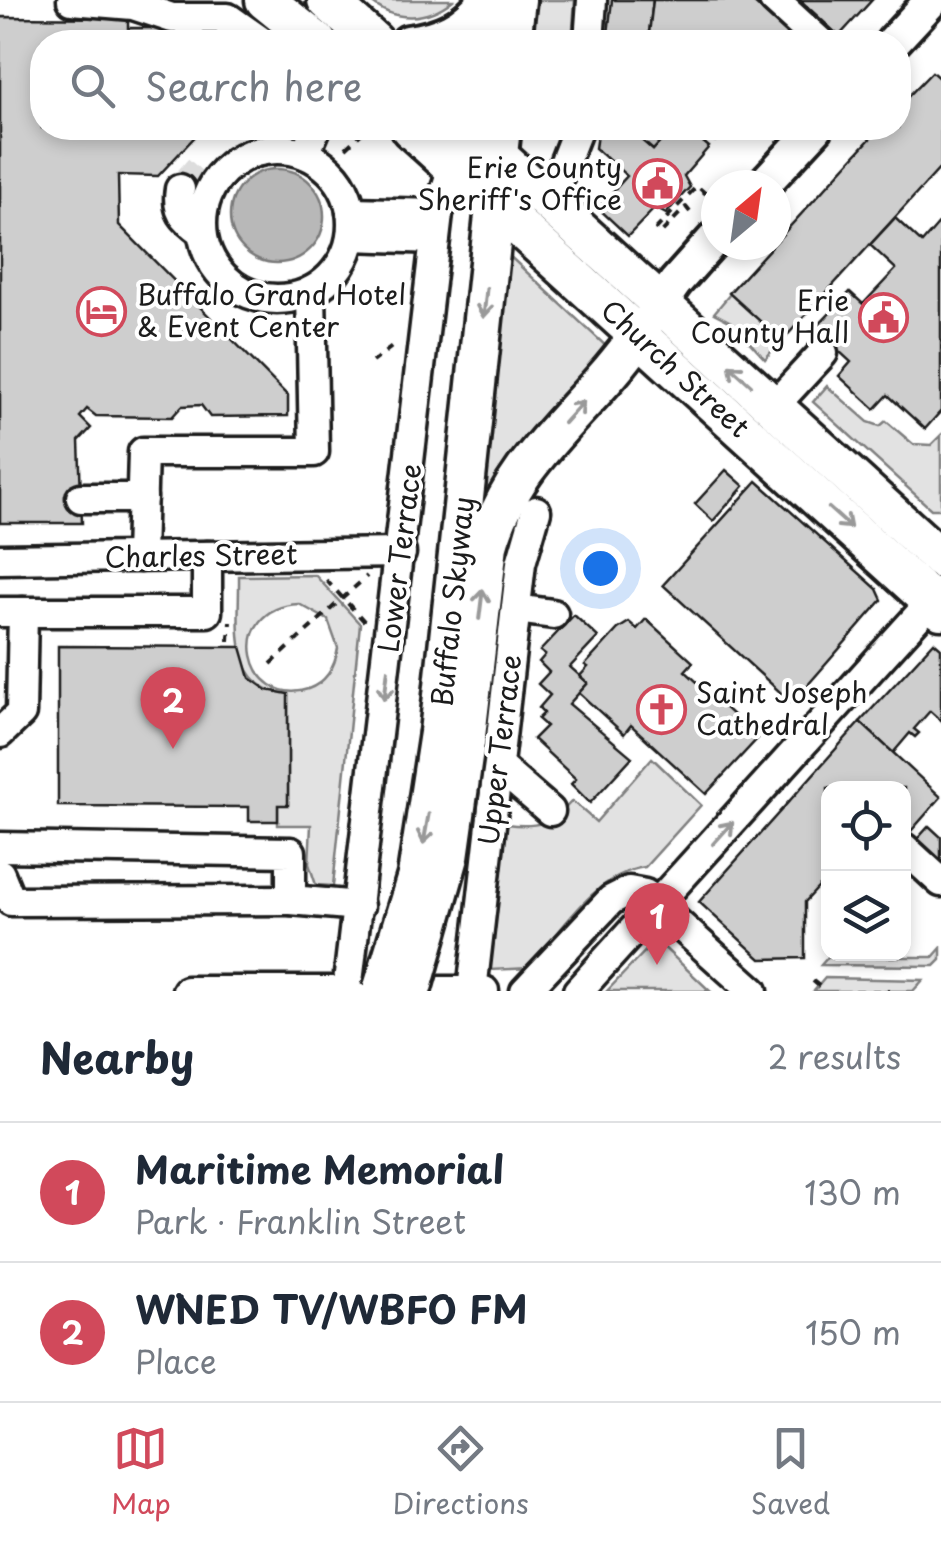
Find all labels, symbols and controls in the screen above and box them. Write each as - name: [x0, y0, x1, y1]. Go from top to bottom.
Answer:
- search box: [30, 30, 911, 140]
- text: Search here: [145, 57, 362, 114]
- icon: search: [65, 58, 120, 113]
- place label: Erie County Sheriff's Office: [418, 145, 622, 220]
- public building icon: Erie County Sheriff's Office: [631, 158, 683, 210]
- north arrow: [701, 170, 791, 260]
- place label: Buffalo Grand Hotel & Event Center: [137, 272, 406, 347]
- place label: Erie County Hall: [691, 278, 849, 353]
- hotel icon: Buffalo Grand Hotel & Event Center: [76, 285, 128, 337]
- one-way arrow: [475, 286, 494, 318]
- street label: Church Street: [592, 288, 760, 447]
- public building icon: Erie County Hall: [858, 291, 910, 343]
- one-way arrow: [728, 364, 753, 387]
- one-way arrow: [563, 400, 586, 425]
- street label: Lower Terrace: [366, 461, 431, 655]
- street label: Buffalo Skyway: [419, 494, 484, 709]
- one-way arrow: [827, 507, 852, 530]
- street label: Charles Street: [104, 531, 298, 578]
- your location: [575, 543, 626, 594]
- one-way arrow: [472, 588, 491, 621]
- street label: Upper Terrace: [465, 652, 532, 848]
- pin: 2: [140, 666, 206, 749]
- one-way arrow: [376, 668, 395, 700]
- place label: Saint Joseph Cathedral: [696, 670, 868, 745]
- church icon: Saint Joseph Cathedral: [635, 683, 687, 735]
- map controls: [821, 781, 911, 961]
- button: locate: [821, 781, 911, 871]
- one-way arrow: [416, 813, 435, 845]
- one-way arrow: [711, 821, 734, 846]
- button: layers: [821, 871, 911, 961]
- pin: 1: [624, 882, 690, 965]
- text: Nearby: [40, 1025, 194, 1088]
- text: 2 results: [768, 1032, 901, 1080]
- text: Maritime Memorial: [135, 1140, 504, 1197]
- text: 1: [65, 1168, 80, 1216]
- text: 130 m: [804, 1168, 901, 1216]
- text: Park · Franklin Street: [135, 1197, 466, 1245]
- text: WNED TV/WBFO FM: [135, 1280, 528, 1337]
- text: 2: [61, 1308, 84, 1356]
- text: 150 m: [805, 1308, 901, 1356]
- text: Place: [135, 1337, 217, 1385]
- tab: Map: [111, 1421, 171, 1524]
- tab: Directions: [393, 1421, 529, 1524]
- tab: Saved: [751, 1421, 830, 1524]

